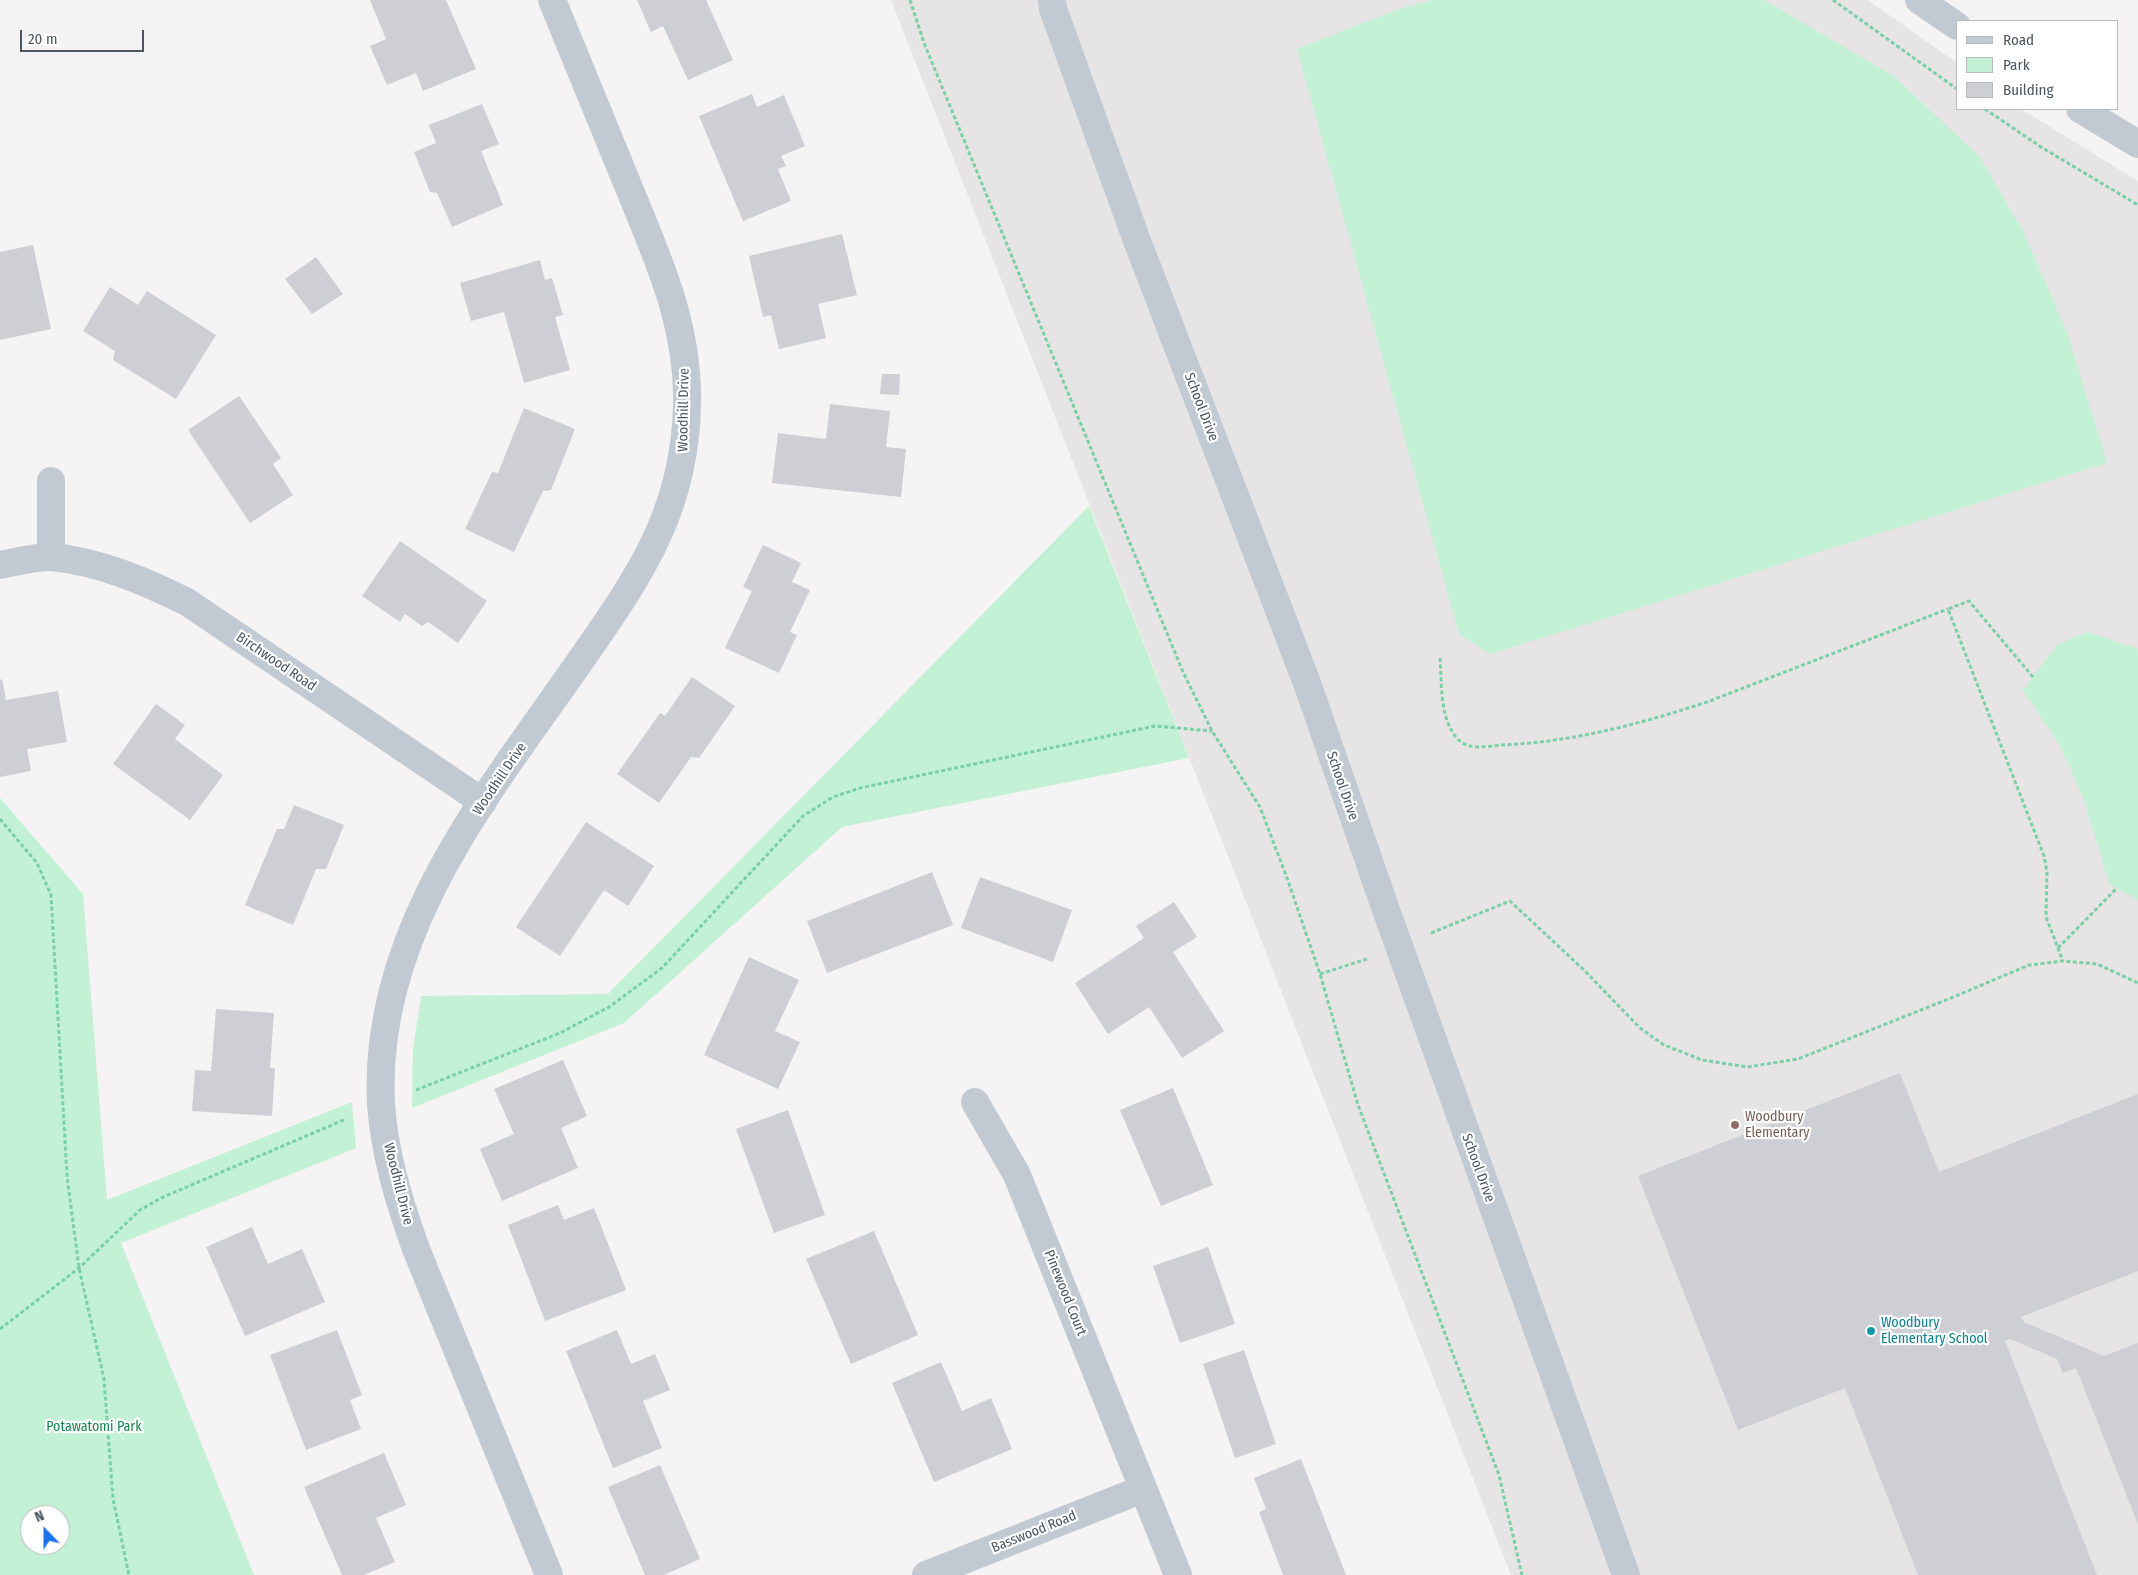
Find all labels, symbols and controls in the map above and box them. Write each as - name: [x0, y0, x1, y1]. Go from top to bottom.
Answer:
- scale bar: [22, 20, 146, 52]
- legend: [1956, 20, 2118, 110]
- text: 20 m: [28, 30, 58, 48]
- text: Road: [2003, 31, 2034, 49]
- text: Park: [2003, 56, 2030, 74]
- text: Building: [2003, 81, 2054, 99]
- street label: Woodhill Drive: [675, 368, 693, 452]
- street label: School Drive: [1180, 371, 1222, 443]
- street label: Birchwood Road: [233, 629, 319, 695]
- street label: Woodhill Drive: [470, 740, 530, 818]
- street label: School Drive: [1322, 749, 1362, 823]
- place label: Woodbury Elementary: [1745, 1109, 1810, 1142]
- marker: Woodbury Elementary: [1729, 1119, 1741, 1131]
- street label: School Drive: [1458, 1131, 1498, 1205]
- street label: Woodhill Drive: [380, 1141, 416, 1227]
- street label: Pinewood Court: [1040, 1248, 1090, 1338]
- place label: Woodbury Elementary School: [1881, 1315, 1988, 1348]
- marker: Woodbury Elementary School: [1865, 1325, 1877, 1337]
- park label: Potawatomi Park: [46, 1419, 142, 1435]
- north arrow: [20, 1505, 70, 1555]
- text: N: [32, 1507, 47, 1526]
- street label: Basswood Road: [989, 1507, 1079, 1557]

